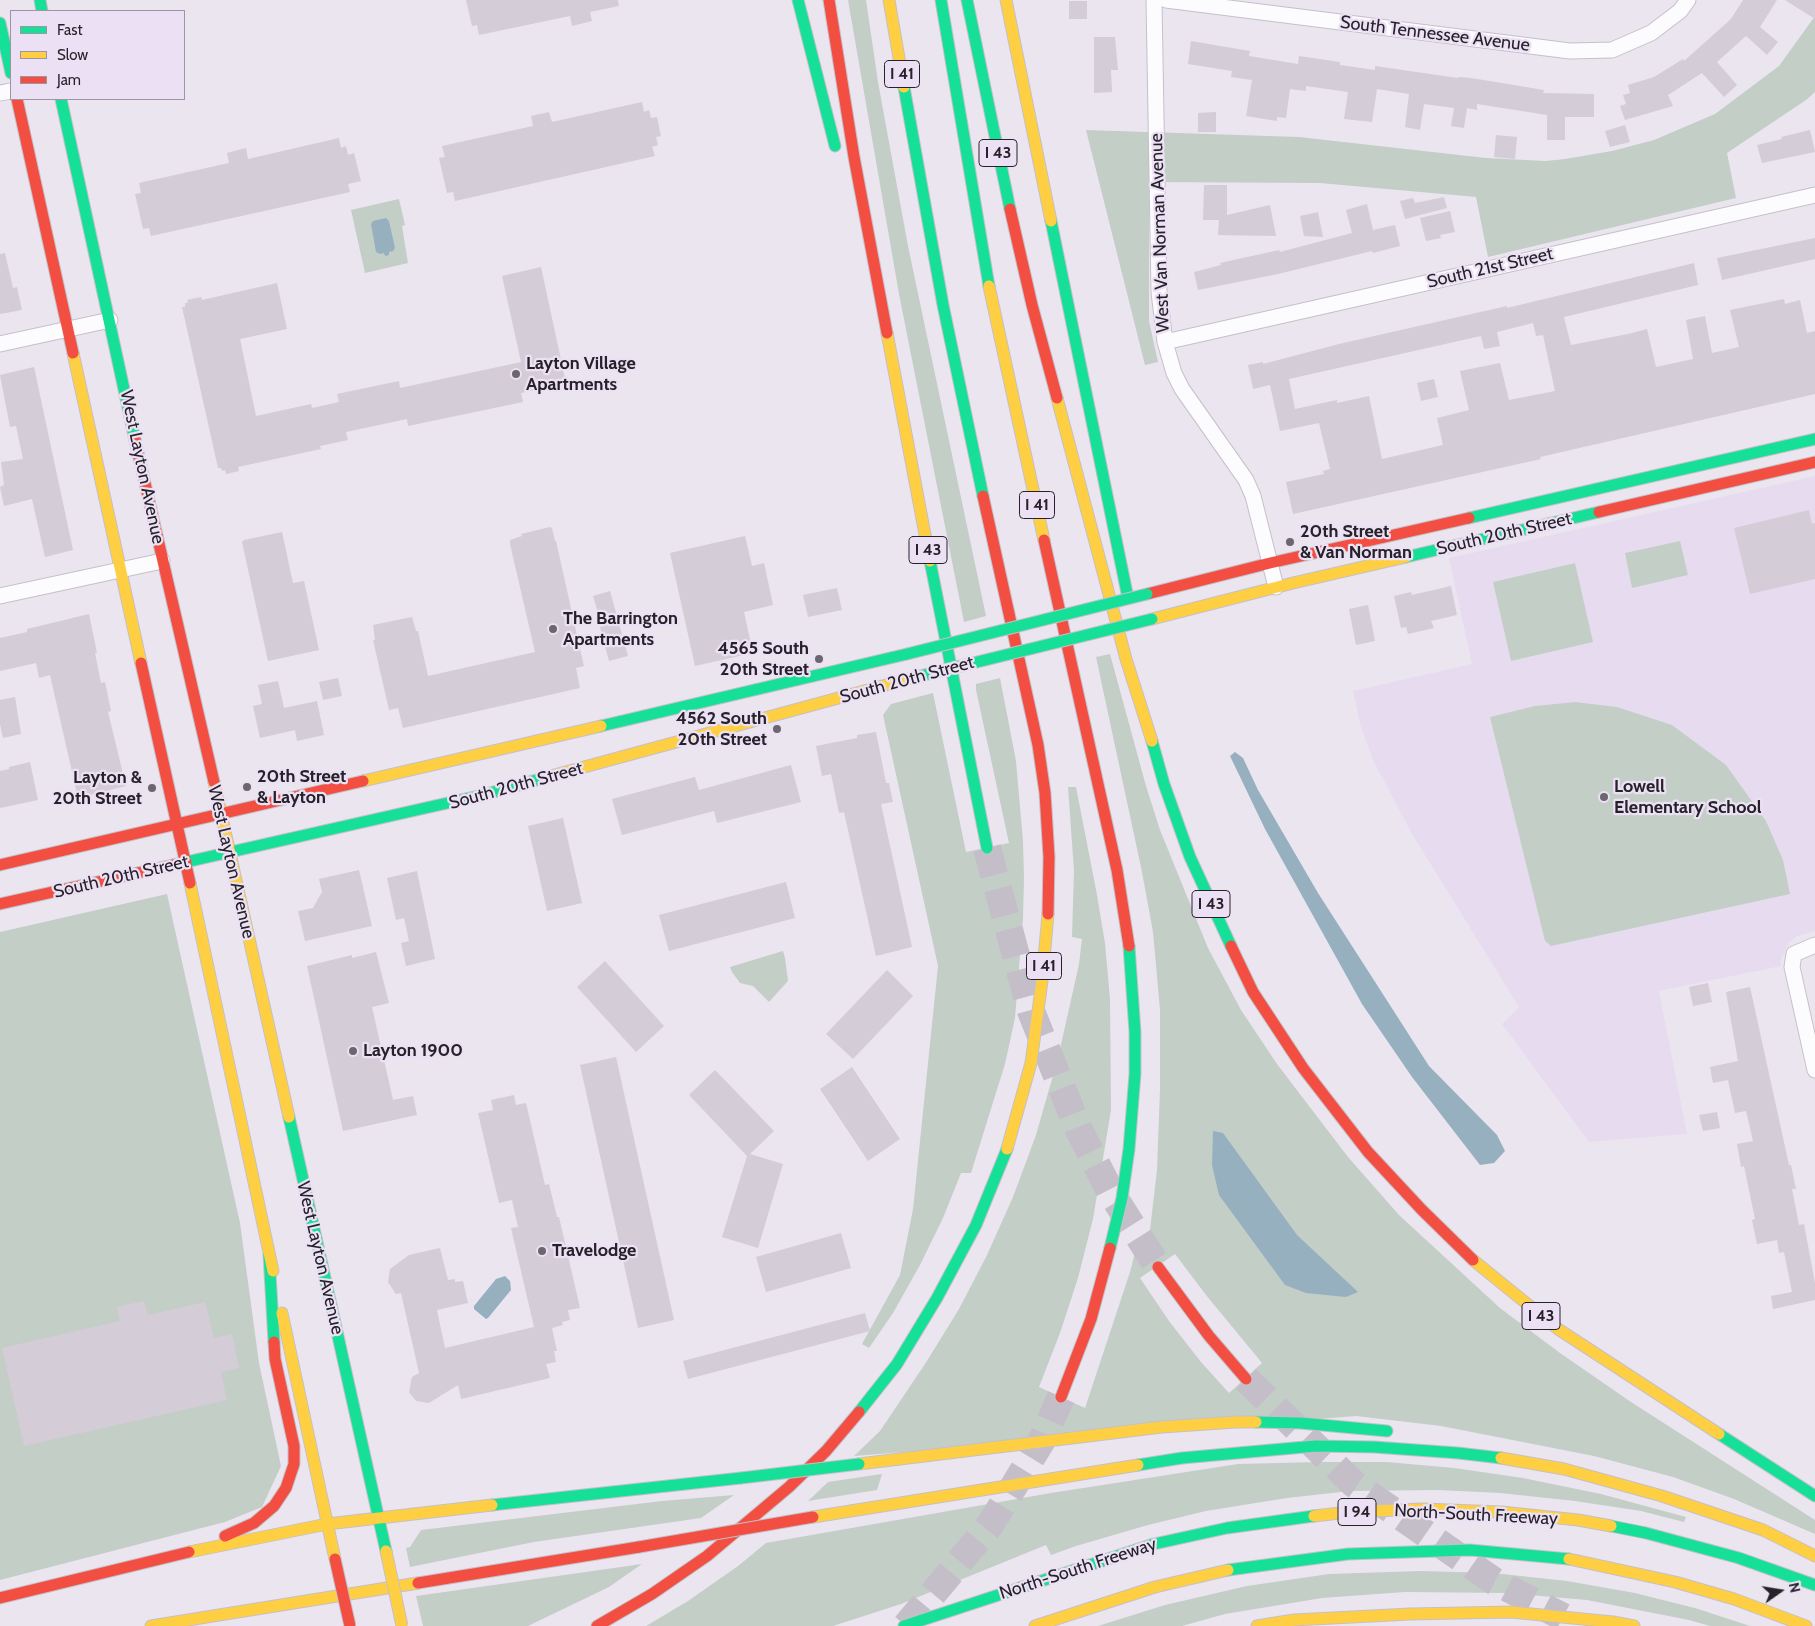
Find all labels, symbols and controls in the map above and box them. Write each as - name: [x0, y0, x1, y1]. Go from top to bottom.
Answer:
- legend: [10, 10, 185, 100]
- street label: South Tennessee Avenue: [1339, 12, 1531, 56]
- text: Fast: [57, 21, 82, 39]
- text: Slow: [57, 46, 88, 64]
- road number: I 41: [884, 61, 920, 88]
- text: Jam: [57, 71, 81, 89]
- street label: West Van Norman Avenue: [1146, 133, 1174, 333]
- road number: I 43: [979, 140, 1017, 167]
- street label: South 21st Street: [1425, 243, 1555, 293]
- place label: Layton Village Apartments: [526, 353, 636, 396]
- marker: Layton Village Apartments: [510, 368, 522, 380]
- street label: West Layton Avenue: [115, 388, 169, 546]
- road number: I 41: [1020, 492, 1054, 518]
- street label: South 20th Street: [1434, 508, 1574, 560]
- place label: 20th Street & Van Norman: [1300, 521, 1412, 564]
- road number: I 43: [909, 536, 947, 564]
- marker: 20th Street & Van Norman: [1284, 536, 1296, 548]
- place label: The Barrington Apartments: [563, 608, 678, 650]
- marker: The Barrington Apartments: [547, 623, 559, 635]
- place label: 4565 South 20th Street: [718, 638, 809, 681]
- street label: South 20th Street: [838, 652, 976, 708]
- marker: 4565 South 20th Street: [813, 653, 825, 665]
- place label: 4562 South 20th Street: [676, 708, 767, 751]
- marker: 4562 South 20th Street: [771, 723, 783, 735]
- street label: South 20th Street: [447, 758, 585, 814]
- place label: 20th Street & Layton: [257, 766, 346, 809]
- place label: Layton & 20th Street: [53, 767, 142, 810]
- place label: Lowell Elementary School: [1614, 776, 1761, 819]
- marker: 20th Street & Layton: [241, 781, 253, 793]
- marker: Layton & 20th Street: [146, 782, 158, 794]
- street label: West Layton Avenue: [203, 783, 259, 941]
- marker: Lowell Elementary School: [1598, 791, 1610, 803]
- street label: South 20th Street: [51, 851, 191, 903]
- road number: I 43: [1192, 891, 1230, 918]
- road number: I 41: [1026, 952, 1062, 979]
- place label: Layton 1900: [363, 1040, 463, 1062]
- marker: Layton 1900: [347, 1045, 359, 1057]
- street label: West Layton Avenue: [292, 1179, 348, 1337]
- place label: Travelodge: [552, 1240, 636, 1262]
- marker: Travelodge: [536, 1245, 548, 1257]
- road number: I 43: [1522, 1302, 1560, 1330]
- road number: I 94: [1338, 1498, 1376, 1525]
- street label: North-South Freeway: [1394, 1500, 1558, 1530]
- street label: North-South Freeway: [997, 1533, 1159, 1605]
- north arrow: [1755, 1566, 1805, 1616]
- text: N: [1785, 1581, 1804, 1594]

